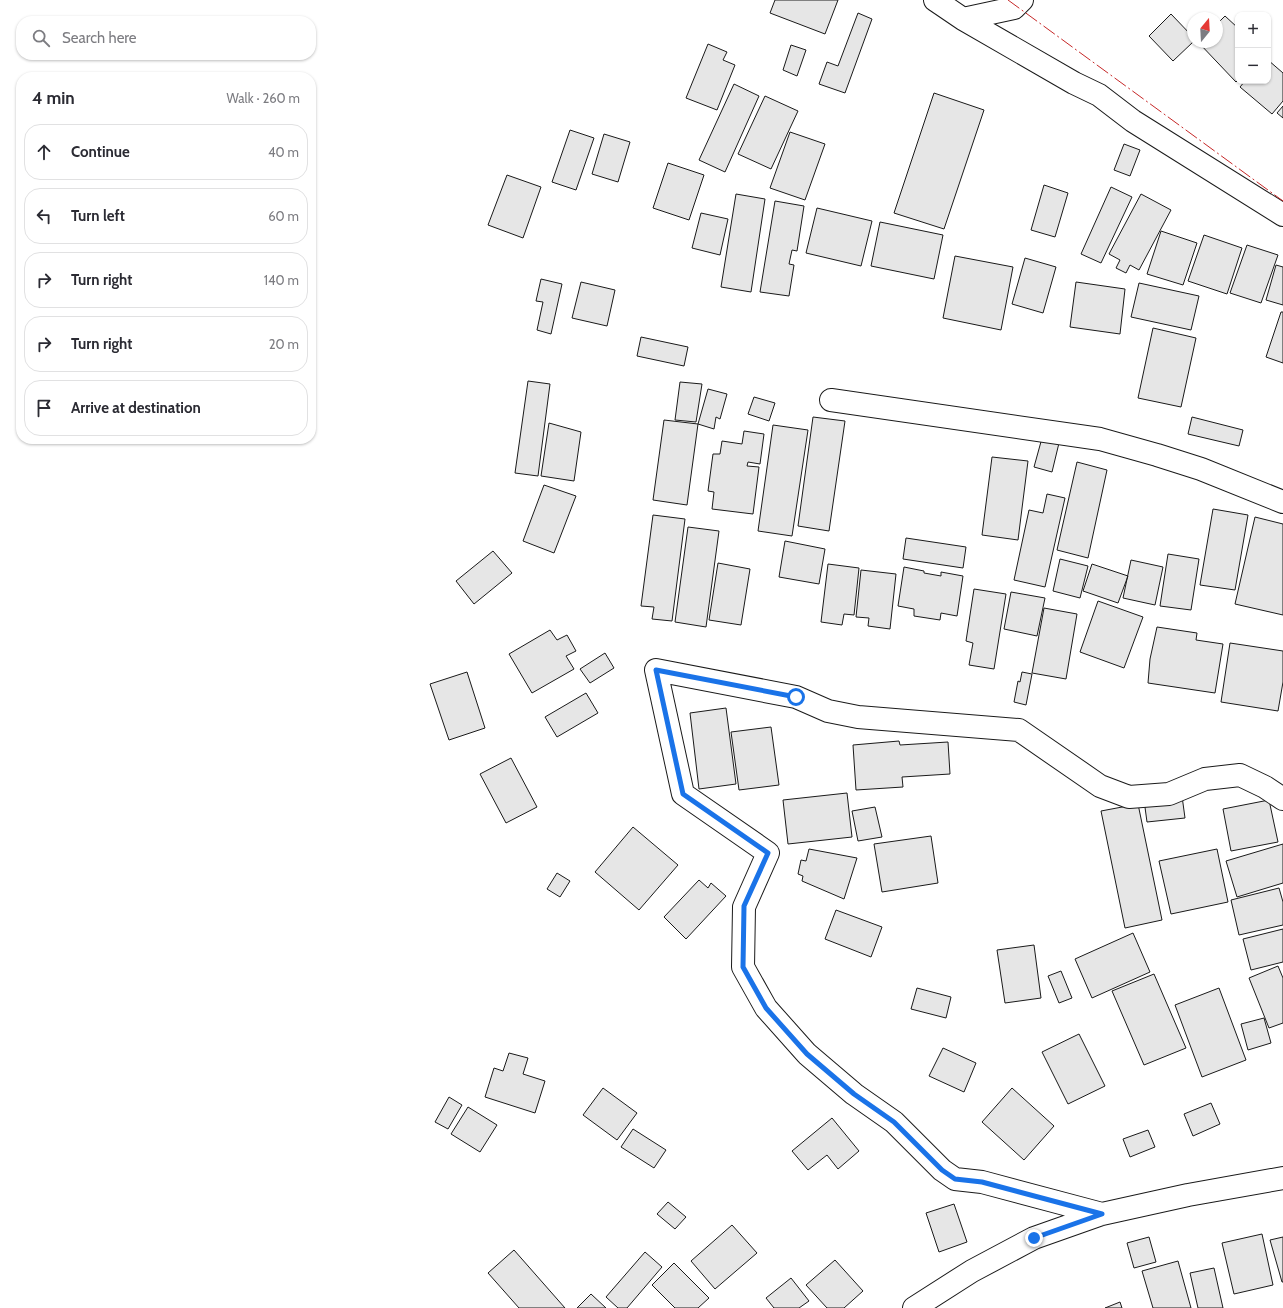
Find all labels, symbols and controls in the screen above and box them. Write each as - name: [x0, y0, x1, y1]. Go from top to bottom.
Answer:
- north arrow: [1187, 12, 1223, 48]
- map controls: [1235, 12, 1271, 84]
- button: +: [1235, 12, 1271, 48]
- search box: [16, 16, 316, 60]
- icon: search: [30, 27, 52, 49]
- text: Search here: [62, 29, 137, 47]
- button: −: [1235, 48, 1271, 84]
- text: 4 min: [32, 88, 75, 108]
- text: Walk · 260 m: [227, 90, 300, 106]
- icon: ahead: [33, 141, 55, 163]
- text: Continue: [71, 143, 130, 161]
- text: 40 m: [268, 144, 299, 160]
- icon: left: [33, 205, 55, 227]
- text: Turn left: [71, 207, 125, 225]
- text: 60 m: [268, 208, 299, 224]
- icon: right: [33, 269, 55, 291]
- text: Turn right: [71, 271, 132, 289]
- text: 140 m: [264, 272, 299, 288]
- icon: right: [33, 333, 55, 355]
- text: Turn right: [71, 335, 132, 353]
- text: 20 m: [269, 336, 299, 352]
- icon: arrive: [33, 397, 55, 419]
- text: Arrive at destination: [71, 399, 201, 417]
- route start: [787, 688, 805, 706]
- route end: [1025, 1229, 1043, 1247]

